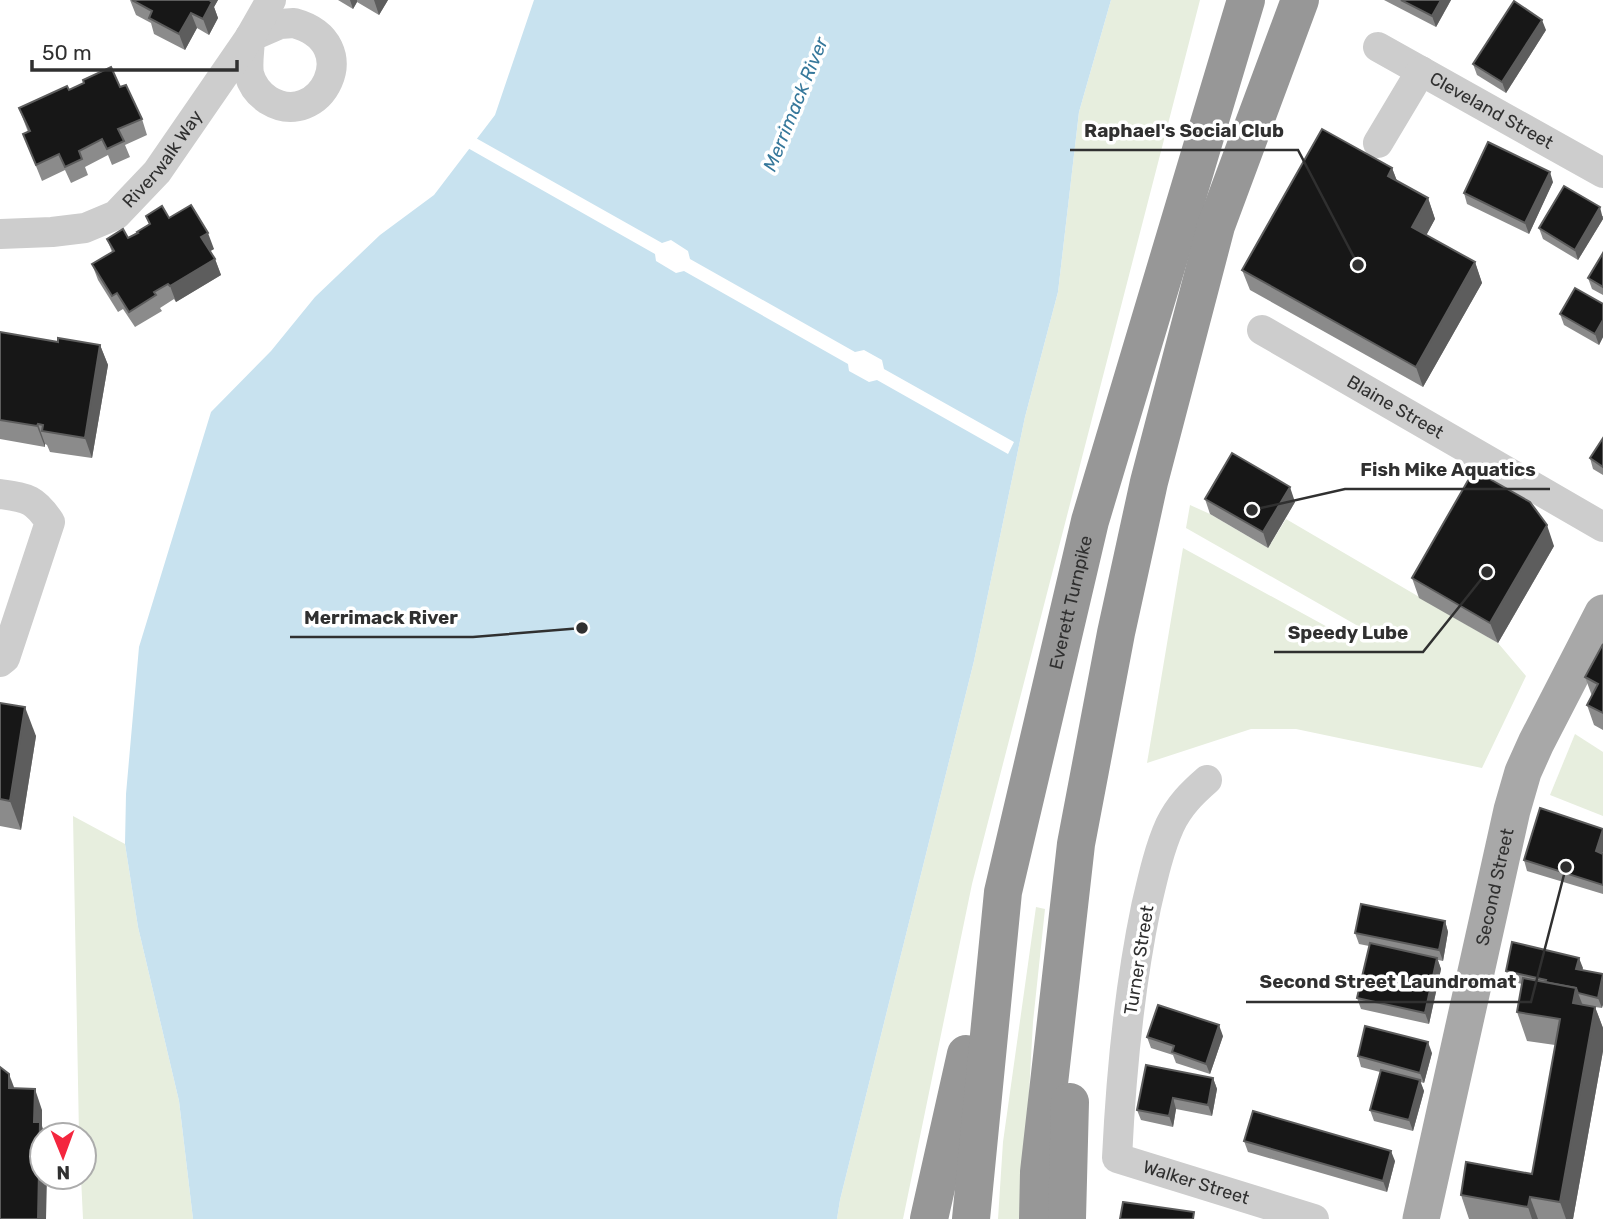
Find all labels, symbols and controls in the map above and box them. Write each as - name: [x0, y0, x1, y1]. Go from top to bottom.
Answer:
- scale bar: [32, 28, 236, 72]
- water label: Merrimack River: [758, 33, 833, 175]
- text: 50 m: [42, 40, 92, 65]
- street label: Cleveland Street: [1426, 67, 1557, 154]
- street label: Riverwalk Way: [118, 106, 207, 212]
- callout: Raphael's Social Club: [1070, 110, 1298, 150]
- text: Raphael's Social Club: [1084, 119, 1284, 142]
- street label: Blaine Street: [1343, 370, 1448, 444]
- callout: Fish Mike Aquatics: [1345, 449, 1550, 489]
- text: Fish Mike Aquatics: [1360, 458, 1536, 481]
- street label: Everett Turnpike: [1045, 533, 1097, 672]
- callout: Merrimack River: [290, 597, 473, 637]
- text: Merrimack River: [304, 606, 458, 629]
- callout: Speedy Lube: [1274, 612, 1423, 652]
- text: Speedy Lube: [1288, 621, 1408, 644]
- street label: Second Street: [1471, 826, 1519, 948]
- street label: Turner Street: [1119, 904, 1159, 1016]
- callout: Second Street Laundromat: [1246, 962, 1531, 1002]
- text: Second Street Laundromat: [1260, 970, 1517, 993]
- north arrow: [28, 1121, 98, 1191]
- street label: Walker Street: [1140, 1156, 1252, 1209]
- text: N: [56, 1161, 70, 1184]

